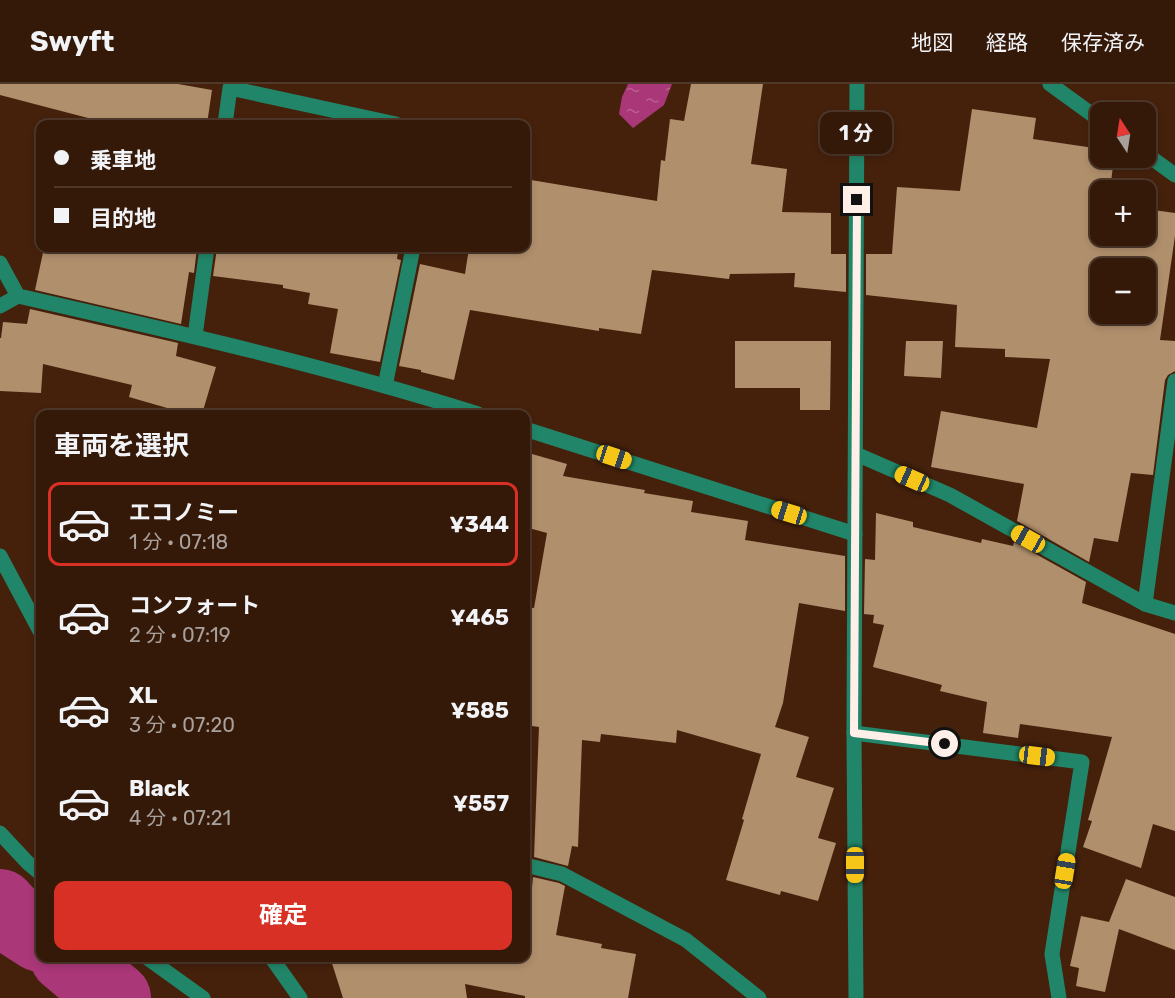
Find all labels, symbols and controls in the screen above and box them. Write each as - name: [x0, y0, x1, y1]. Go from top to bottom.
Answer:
- text: Swyft: [30, 25, 114, 58]
- text: 地図: [911, 30, 953, 55]
- text: 経路: [986, 30, 1028, 55]
- text: 保存済み: [1061, 30, 1145, 55]
- north arrow: [1090, 102, 1156, 168]
- map controls: [1090, 102, 1156, 324]
- callout: 1 分: [821, 113, 893, 155]
- text: 1 分: [839, 121, 873, 145]
- text: 乗車地: [90, 147, 156, 174]
- button: +: [1090, 180, 1156, 246]
- route end: [843, 186, 870, 213]
- text: 目的地: [90, 205, 156, 232]
- button: −: [1090, 258, 1156, 324]
- text: 車両を選択: [54, 430, 189, 462]
- car: [594, 443, 634, 471]
- car: [892, 463, 932, 495]
- icon: car: [57, 497, 111, 551]
- text: エコノミー: [129, 499, 239, 526]
- car: [769, 499, 809, 527]
- text: ¥344: [449, 511, 509, 538]
- car: [1008, 522, 1048, 556]
- text: 1 分 · 07:18: [129, 530, 228, 554]
- icon: car: [57, 590, 111, 644]
- text: コンフォート: [129, 592, 260, 619]
- text: ¥465: [450, 604, 509, 631]
- text: 2 分 · 07:19: [129, 623, 231, 647]
- text: XL: [129, 682, 157, 709]
- icon: car: [57, 683, 111, 737]
- text: ¥585: [451, 697, 509, 724]
- text: 3 分 · 07:20: [129, 713, 235, 737]
- route start: [931, 730, 958, 757]
- car: [1018, 745, 1056, 767]
- text: Black: [129, 775, 190, 802]
- icon: car: [57, 776, 111, 830]
- text: ¥557: [453, 790, 509, 817]
- text: 4 分 · 07:21: [129, 806, 231, 830]
- car: [846, 847, 864, 883]
- car: [1053, 852, 1077, 890]
- button: 確定: [54, 881, 512, 950]

